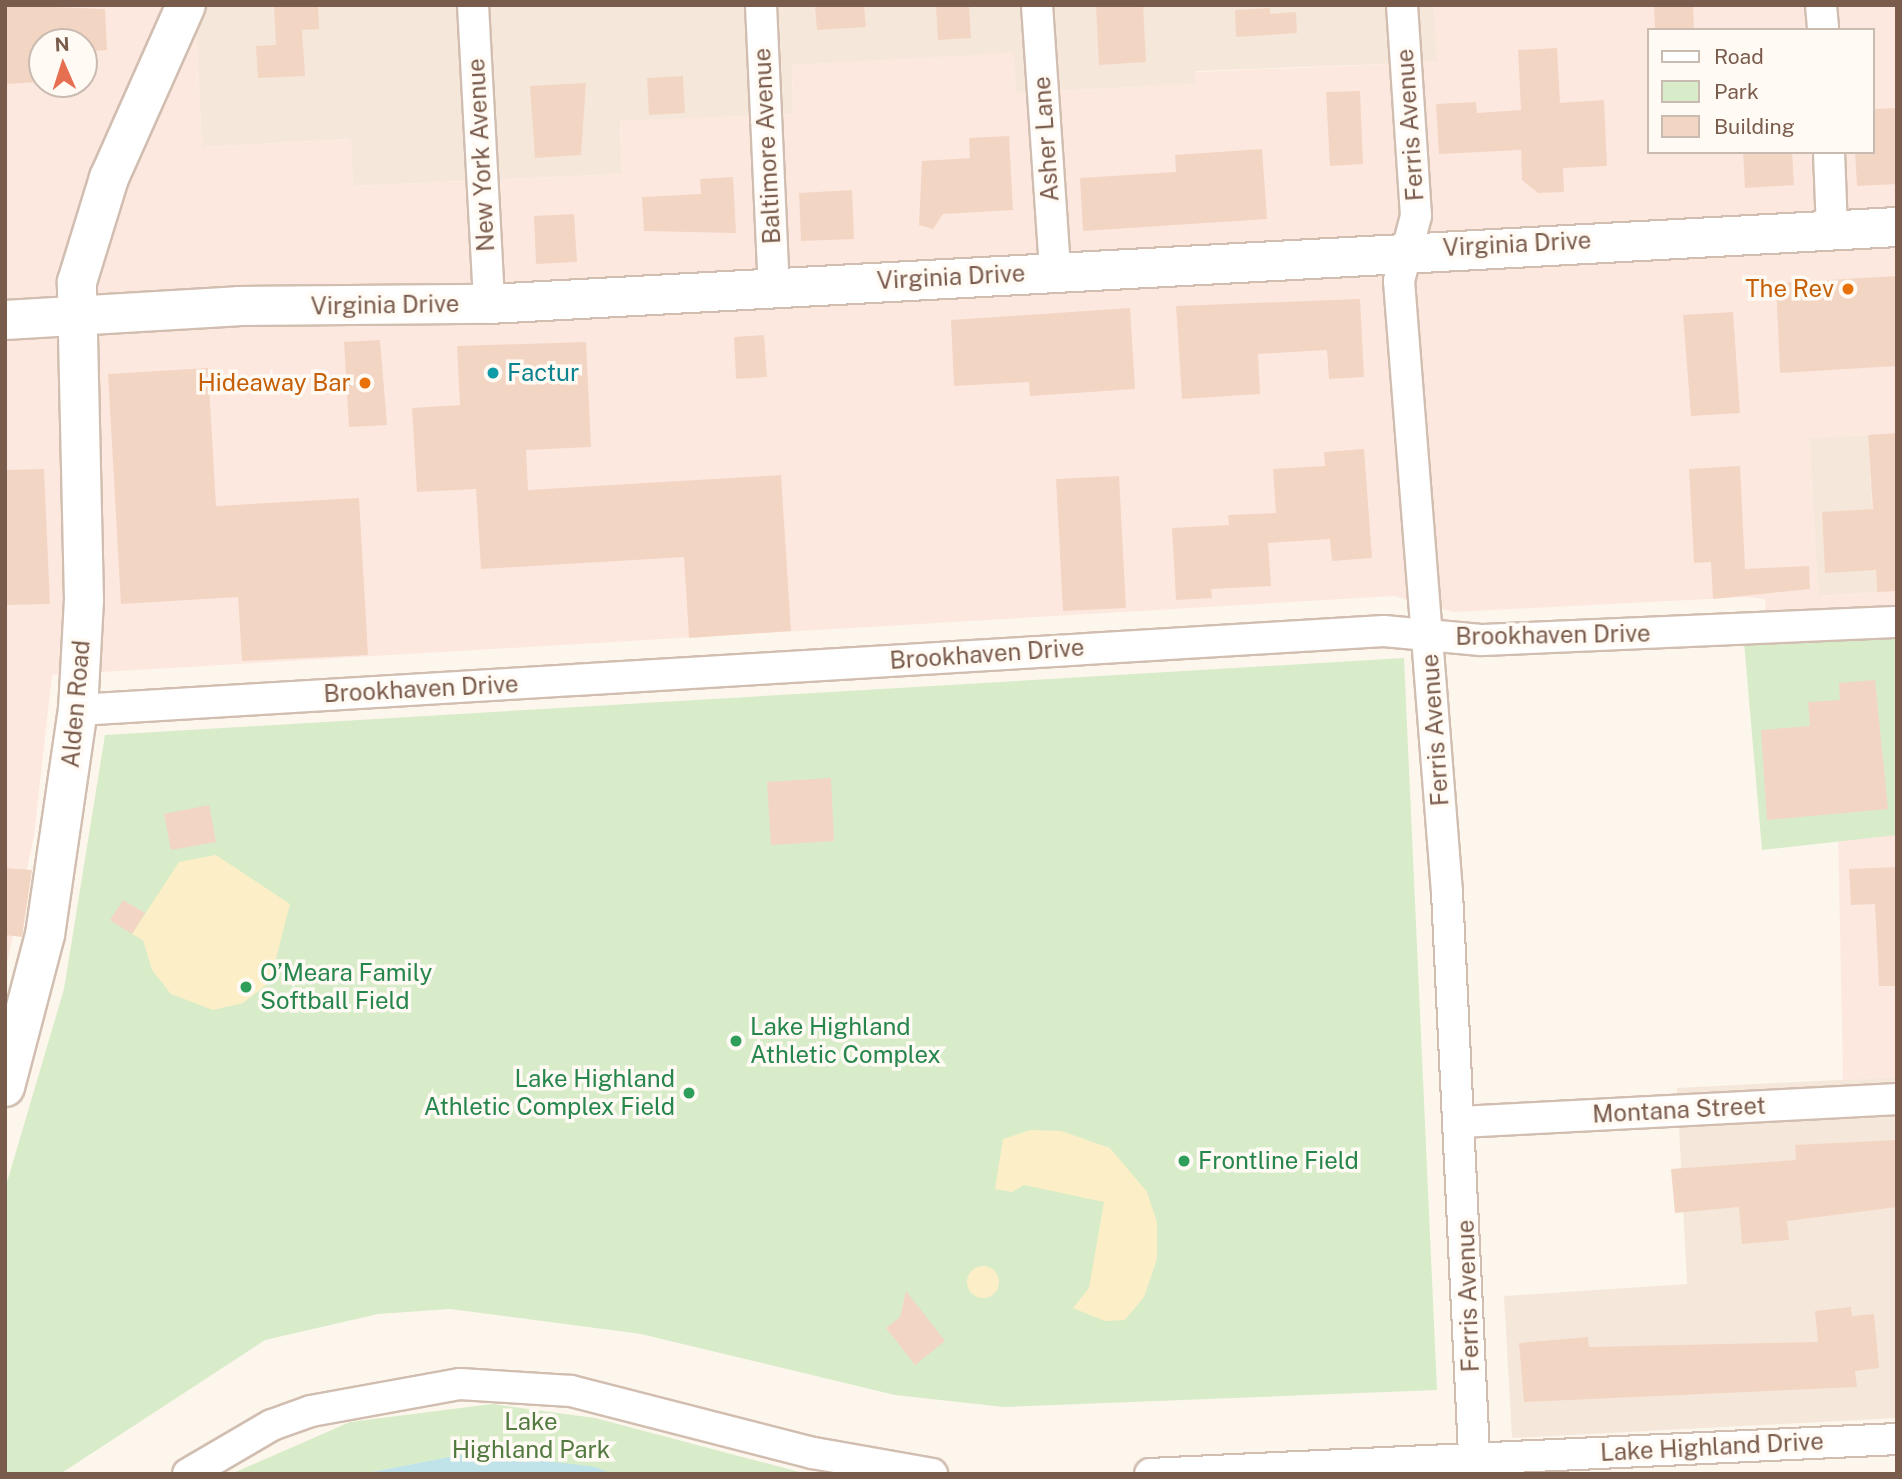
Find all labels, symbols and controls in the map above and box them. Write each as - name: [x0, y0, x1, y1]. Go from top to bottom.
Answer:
- north arrow: [28, 28, 98, 98]
- legend: [1646, 28, 1874, 154]
- text: N: [54, 33, 70, 55]
- text: Road: [1714, 44, 1764, 69]
- street label: Baltimore Avenue: [747, 47, 787, 245]
- street label: Ferris Avenue: [1390, 48, 1430, 202]
- street label: New York Avenue: [462, 58, 500, 252]
- street label: Asher Lane: [1027, 75, 1065, 203]
- text: Park: [1714, 79, 1759, 104]
- text: Building: [1714, 114, 1795, 139]
- street label: Virginia Drive: [1442, 226, 1592, 262]
- street label: Virginia Drive: [876, 259, 1026, 295]
- place label: The Rev: [1745, 275, 1834, 303]
- marker: The Rev: [1840, 281, 1856, 297]
- street label: Virginia Drive: [310, 289, 460, 321]
- place label: Factur: [507, 359, 579, 387]
- marker: Factur: [485, 365, 501, 381]
- place label: Hideaway Bar: [197, 369, 351, 397]
- marker: Hideaway Bar: [357, 375, 373, 391]
- street label: Brookhaven Drive: [1455, 619, 1651, 651]
- street label: Brookhaven Drive: [889, 633, 1085, 675]
- street label: Alden Road: [56, 639, 96, 769]
- street label: Ferris Avenue: [1415, 653, 1455, 807]
- street label: Brookhaven Drive: [323, 670, 519, 708]
- place label: O’Meara Family Softball Field: [260, 959, 432, 1015]
- marker: O’Meara Family Softball Field: [238, 979, 254, 995]
- place label: Lake Highland Athletic Complex: [750, 1013, 941, 1069]
- marker: Lake Highland Athletic Complex: [728, 1033, 744, 1049]
- place label: Lake Highland Athletic Complex Field: [424, 1065, 675, 1121]
- marker: Lake Highland Athletic Complex Field: [681, 1085, 697, 1101]
- street label: Montana Street: [1592, 1091, 1766, 1129]
- place label: Frontline Field: [1198, 1147, 1359, 1175]
- marker: Frontline Field: [1176, 1153, 1192, 1169]
- street label: Ferris Avenue: [1451, 1219, 1485, 1373]
- park label: Lake Highland Park: [452, 1408, 610, 1464]
- street label: Lake Highland Drive: [1599, 1427, 1825, 1467]

